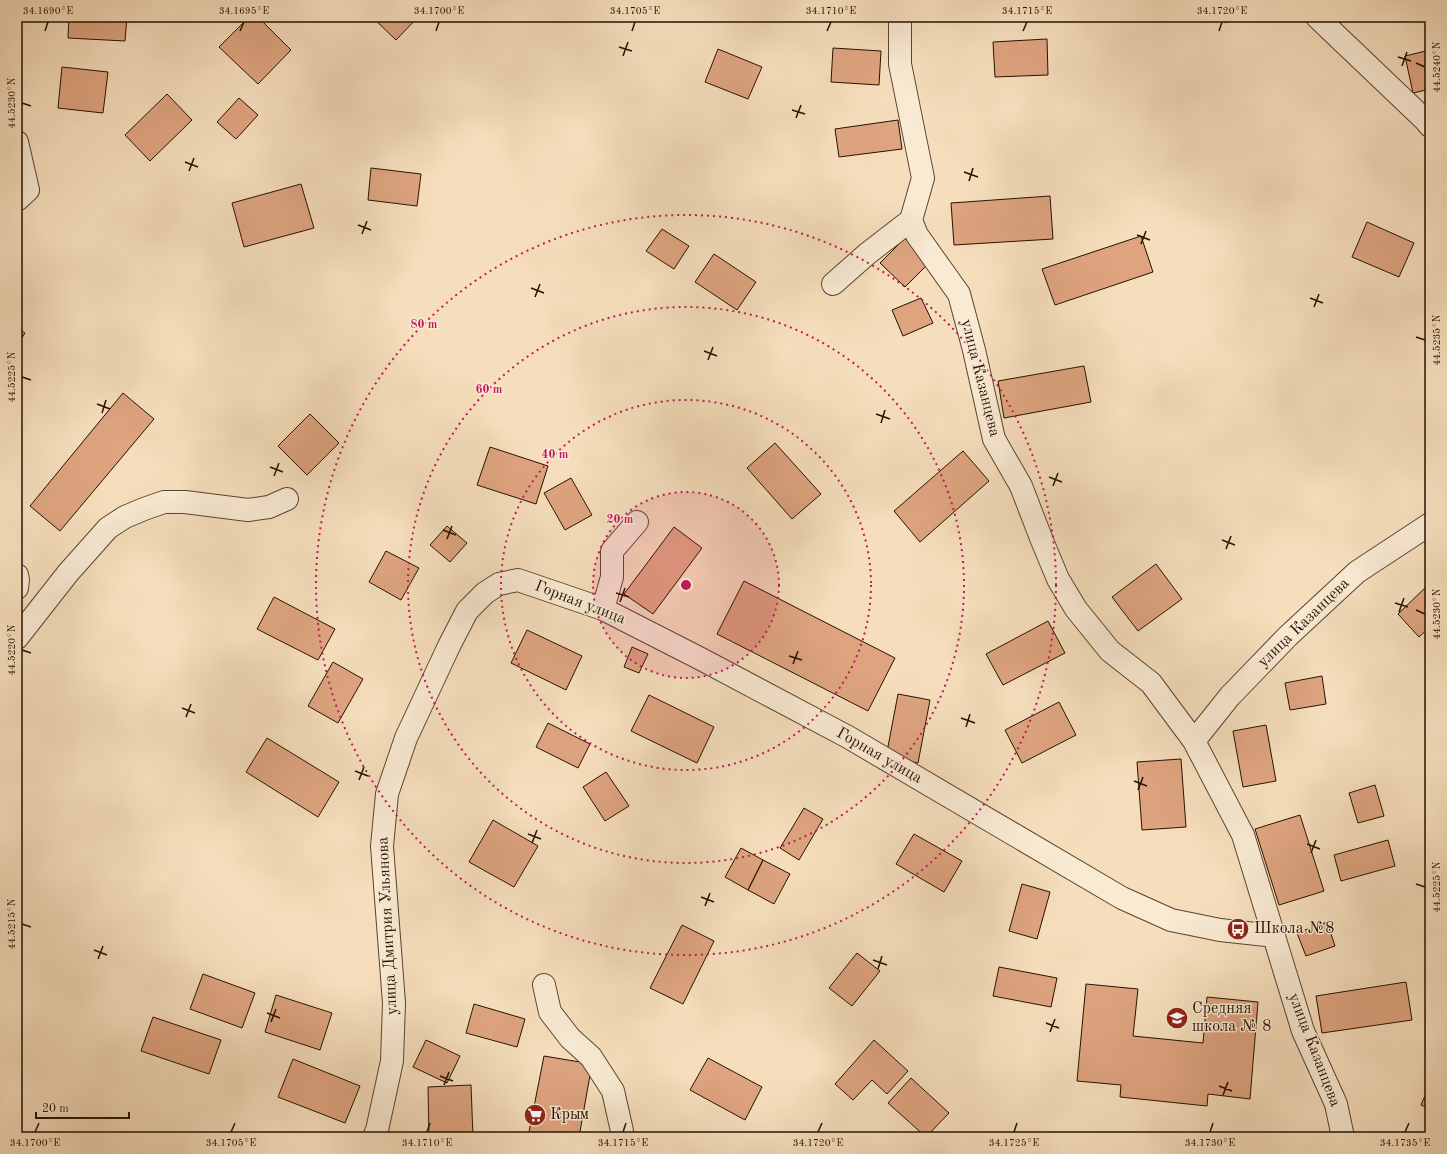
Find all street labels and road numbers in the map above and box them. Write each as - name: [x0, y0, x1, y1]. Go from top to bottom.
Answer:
- street label: улица Казанцева: [958, 318, 1002, 438]
- street label: улица Казанцева: [1255, 575, 1353, 671]
- street label: Горная улица: [532, 578, 628, 628]
- street label: Горная улица: [833, 725, 925, 787]
- street label: улица Дмитрия Ульянова: [375, 836, 401, 1016]
- street label: улица Казанцева: [1285, 991, 1343, 1109]

